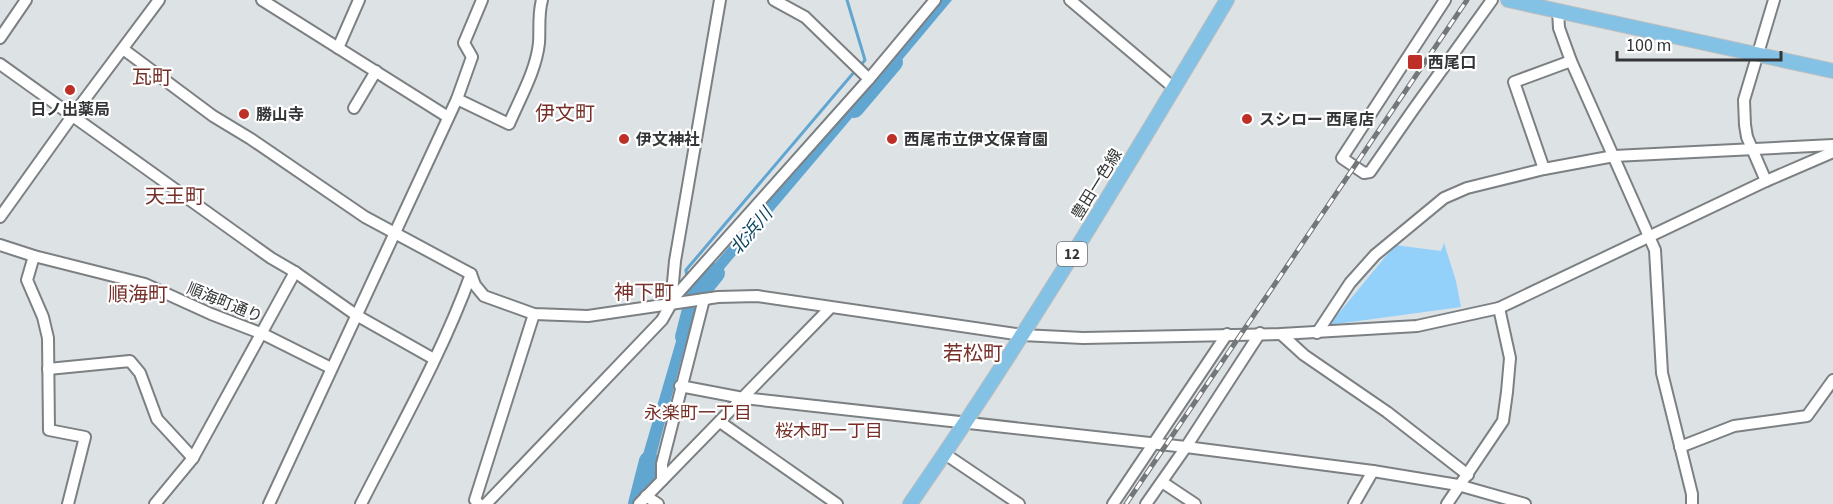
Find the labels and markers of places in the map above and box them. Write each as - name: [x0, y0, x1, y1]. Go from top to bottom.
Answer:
- place label: 西尾口: [1428, 52, 1476, 74]
- marker: 西尾口: [1406, 53, 1424, 71]
- marker: 日ノ出薬局: [63, 83, 77, 97]
- place label: 日ノ出薬局: [30, 99, 110, 121]
- place label: 勝山寺: [256, 104, 304, 126]
- marker: 勝山寺: [237, 107, 251, 121]
- place label: スシロー 西尾店: [1259, 109, 1374, 131]
- marker: スシロー 西尾店: [1240, 112, 1254, 126]
- place label: 伊文神社: [635, 129, 700, 151]
- place label: 西尾市立伊文保育園: [904, 129, 1048, 151]
- marker: 伊文神社: [617, 132, 631, 146]
- marker: 西尾市立伊文保育園: [885, 132, 899, 146]

